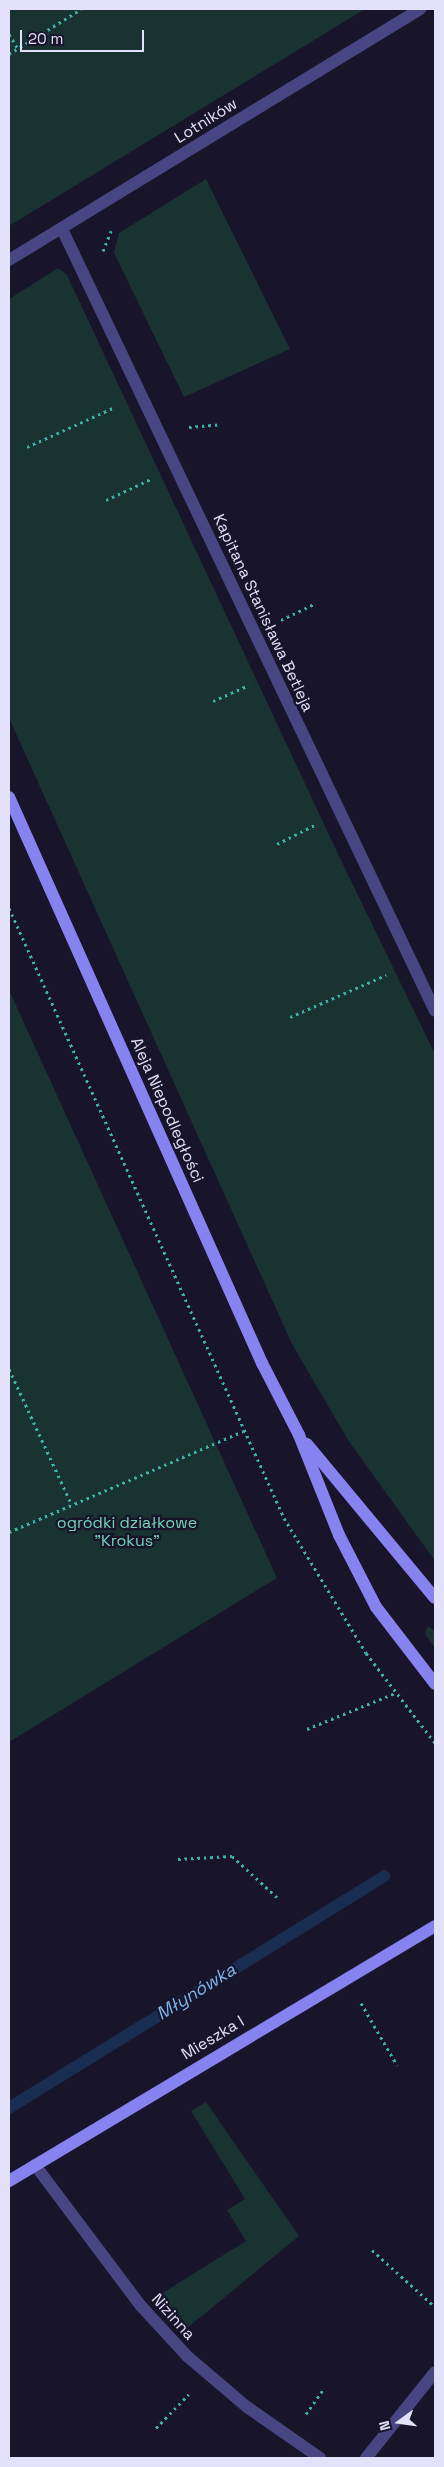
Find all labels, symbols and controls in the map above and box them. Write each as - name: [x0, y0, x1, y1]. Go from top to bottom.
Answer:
- scale bar: [22, 20, 146, 52]
- text: 20 m: [28, 29, 63, 48]
- street label: Lotników: [171, 94, 241, 148]
- street label: Kapitana Stanisława Betleja: [209, 511, 317, 715]
- street label: Aleja Niepodległości: [126, 1035, 208, 1185]
- park label: ogródki działkowe "Krokus": [57, 1513, 197, 1551]
- water label: Młynówka: [152, 1959, 240, 2025]
- street label: Mieszka I: [178, 2012, 248, 2064]
- street label: Nizinna: [147, 2290, 199, 2344]
- north arrow: [374, 2397, 424, 2447]
- text: N: [375, 2419, 394, 2432]

